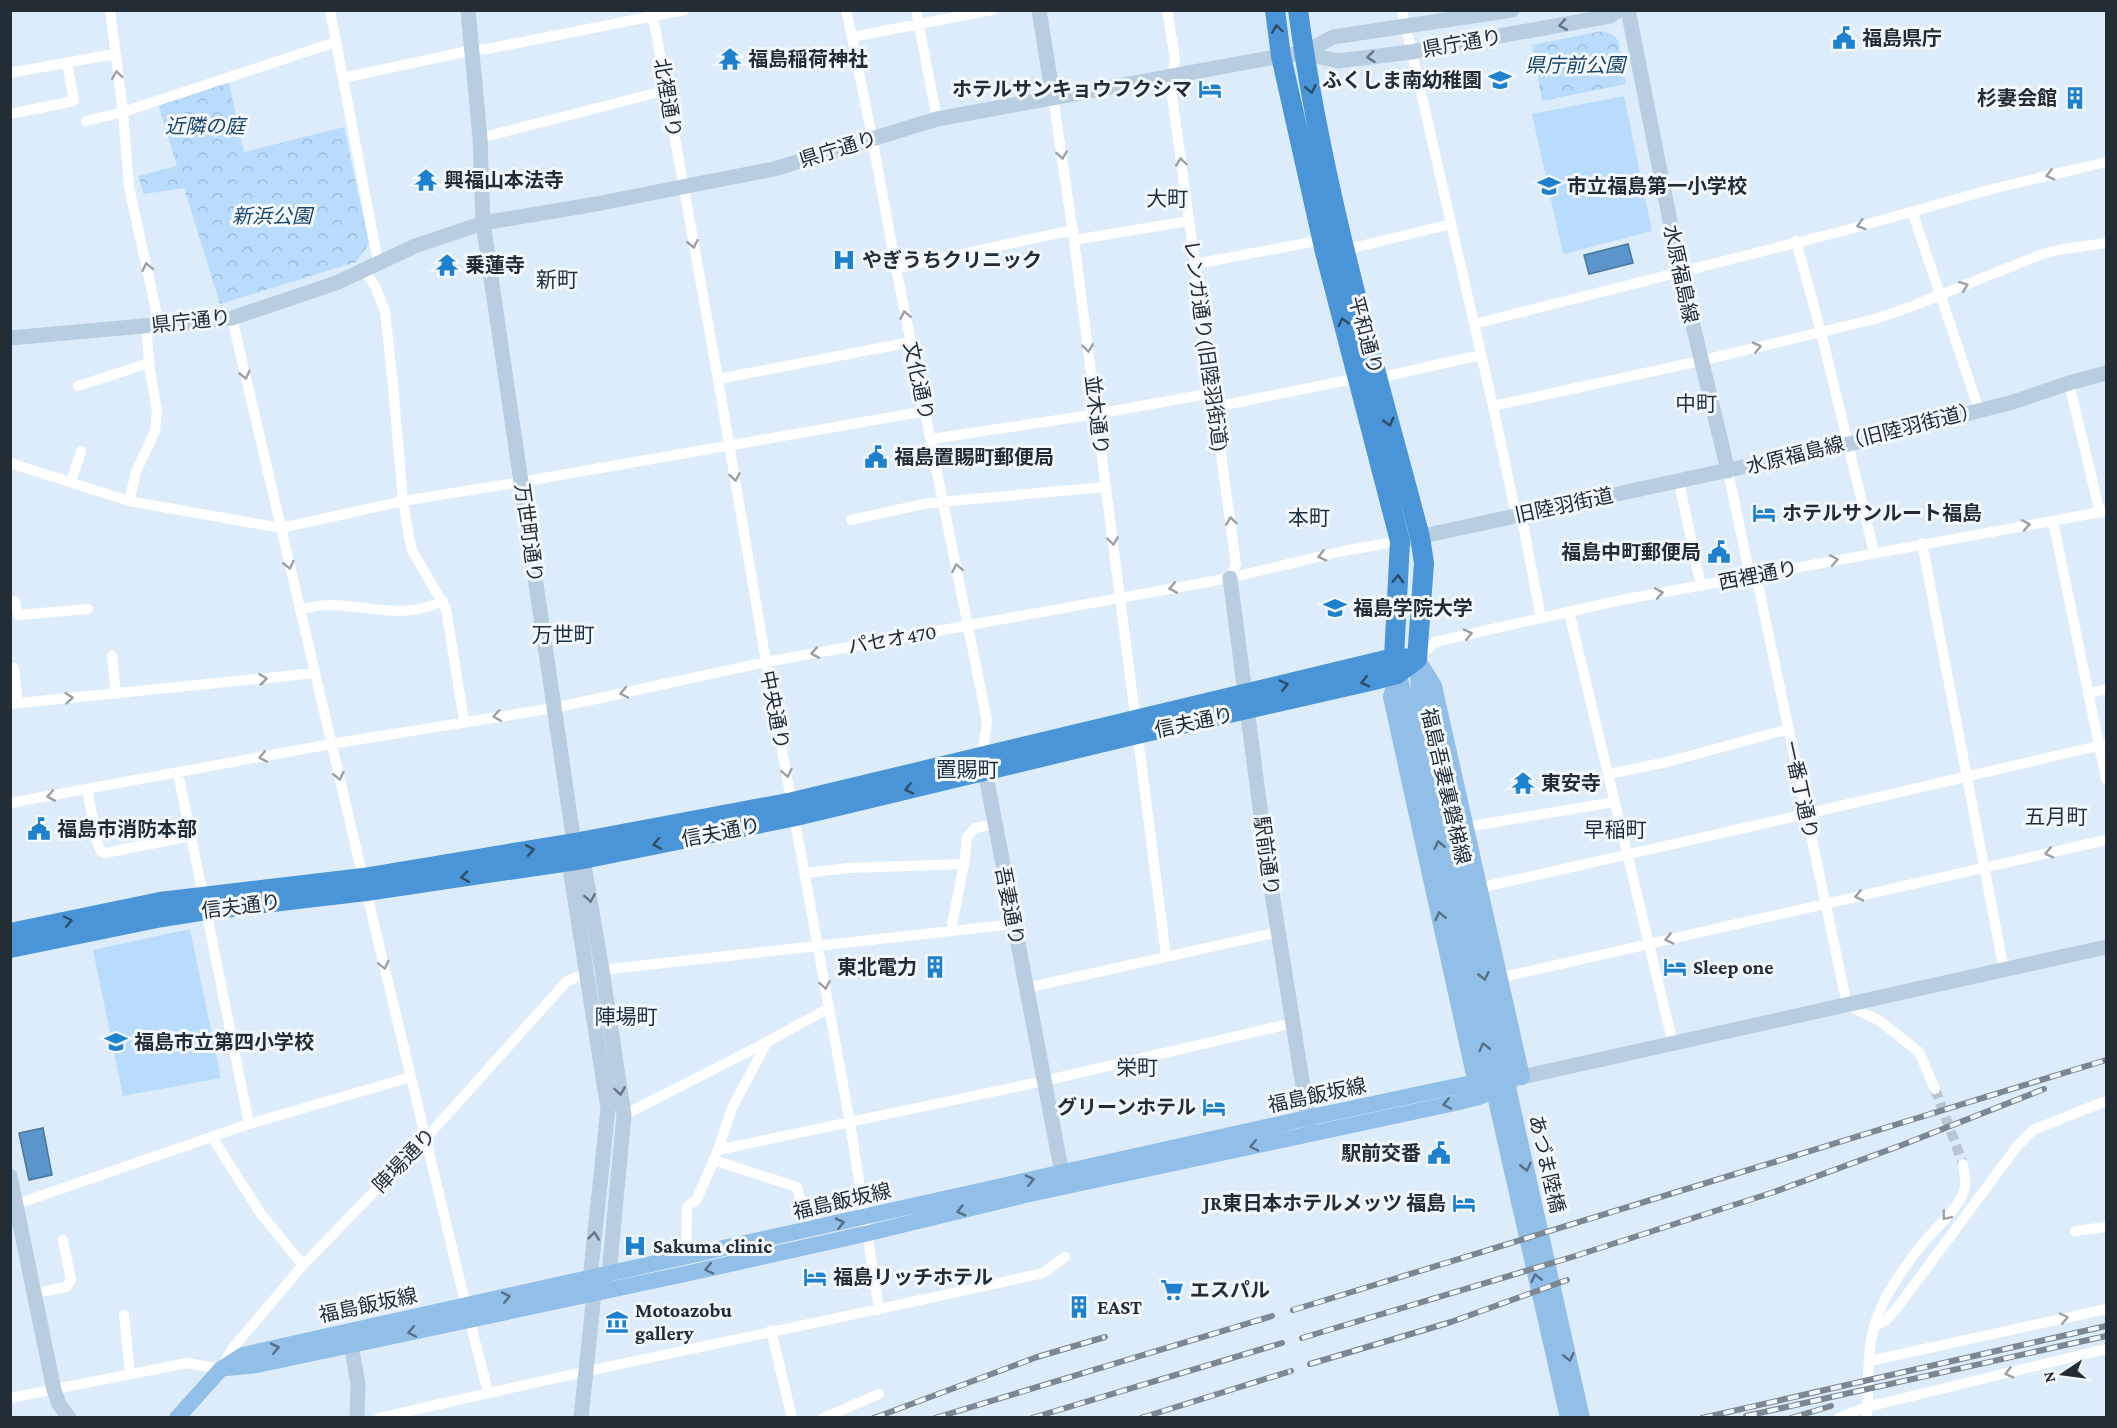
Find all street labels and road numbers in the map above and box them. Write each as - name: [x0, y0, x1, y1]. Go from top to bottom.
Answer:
- street label: 県庁通り: [1421, 25, 1503, 61]
- street label: 北裡通り: [650, 57, 686, 139]
- street label: 県庁通り: [797, 127, 879, 171]
- street label: 水原福島線: [1660, 223, 1702, 325]
- street label: レンガ通り(旧陸羽街道): [1179, 238, 1232, 454]
- street label: 平和通り: [1345, 294, 1387, 376]
- street label: 県庁通り: [150, 306, 232, 336]
- street label: 文化通り: [900, 340, 938, 422]
- street label: 並木通り: [1081, 374, 1113, 456]
- street label: 水原福島線（旧陸羽街道）: [1744, 398, 1982, 478]
- street label: 万世町通り: [511, 482, 547, 584]
- street label: 旧陸羽街道: [1513, 484, 1615, 526]
- street label: 西裡通り: [1717, 557, 1799, 593]
- street label: パセオ470: [846, 620, 938, 658]
- street label: 中央通り: [757, 669, 793, 751]
- street label: 信夫通り: [1153, 703, 1235, 741]
- street label: 福島吾妻裏磐梯線: [1417, 706, 1475, 866]
- street label: 一番丁通り: [1780, 739, 1822, 841]
- street label: 信夫通り: [680, 814, 762, 850]
- street label: 駅前通り: [1251, 815, 1283, 897]
- street label: 吾妻通り: [992, 865, 1028, 947]
- street label: 信夫通り: [200, 890, 282, 922]
- street label: 福島飯坂線: [1266, 1074, 1368, 1116]
- street label: あづま陸橋: [1525, 1113, 1569, 1215]
- street label: 陣場通り: [368, 1124, 440, 1196]
- street label: 福島飯坂線: [791, 1179, 893, 1223]
- street label: 福島飯坂線: [317, 1284, 419, 1326]

